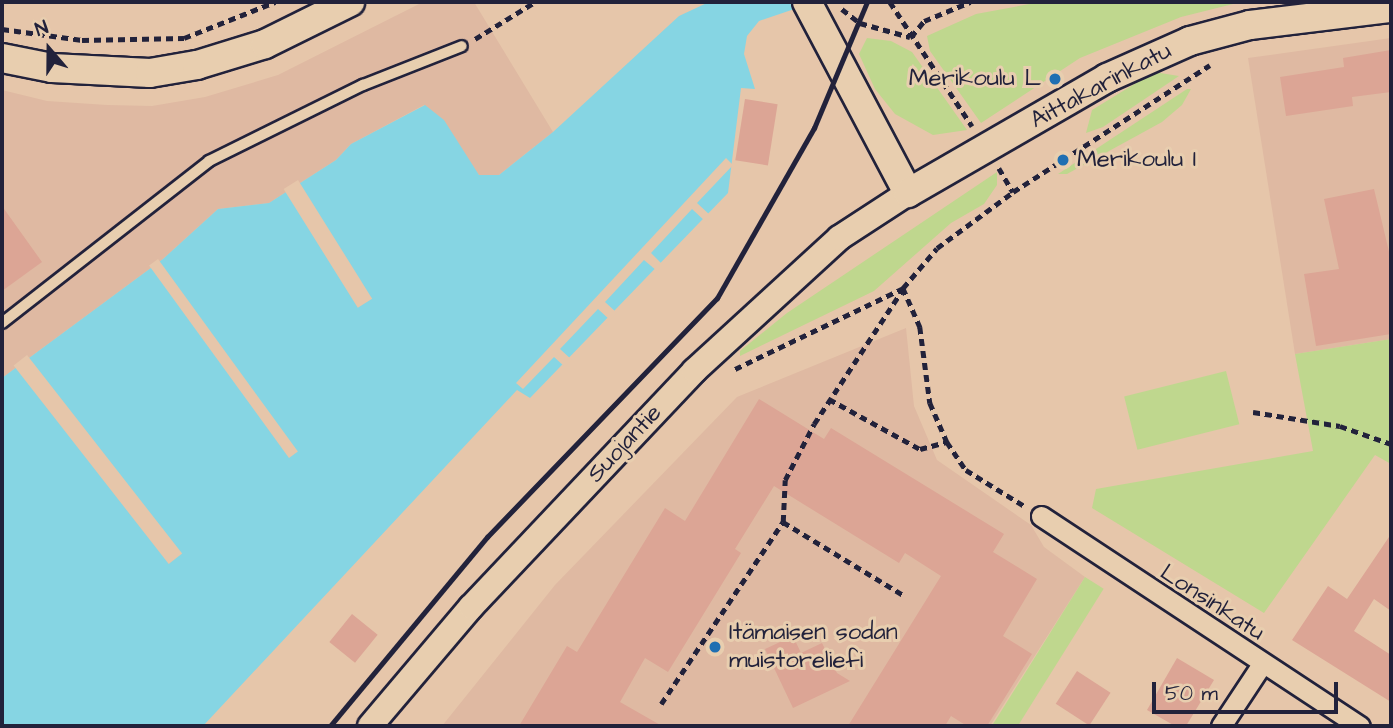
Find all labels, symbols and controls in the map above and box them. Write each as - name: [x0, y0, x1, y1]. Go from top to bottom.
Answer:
- north arrow: [14, 14, 84, 84]
- text: N: [31, 14, 52, 44]
- street label: Aittakarinkatu: [1026, 37, 1176, 135]
- place label: Merikoulu L: [909, 65, 1041, 93]
- marker: Merikoulu L: [1047, 71, 1063, 87]
- place label: Merikoulu I: [1077, 146, 1196, 174]
- marker: Merikoulu I: [1055, 152, 1071, 168]
- street label: Suojantie: [582, 399, 668, 489]
- street label: Lonsinkatu: [1154, 559, 1270, 647]
- place label: Itämaisen sodan muistoreliefi: [729, 619, 898, 675]
- marker: Itämaisen sodan muistoreliefi: [707, 639, 723, 655]
- scale bar: [1155, 668, 1340, 712]
- text: 50 m: [1165, 679, 1218, 708]

